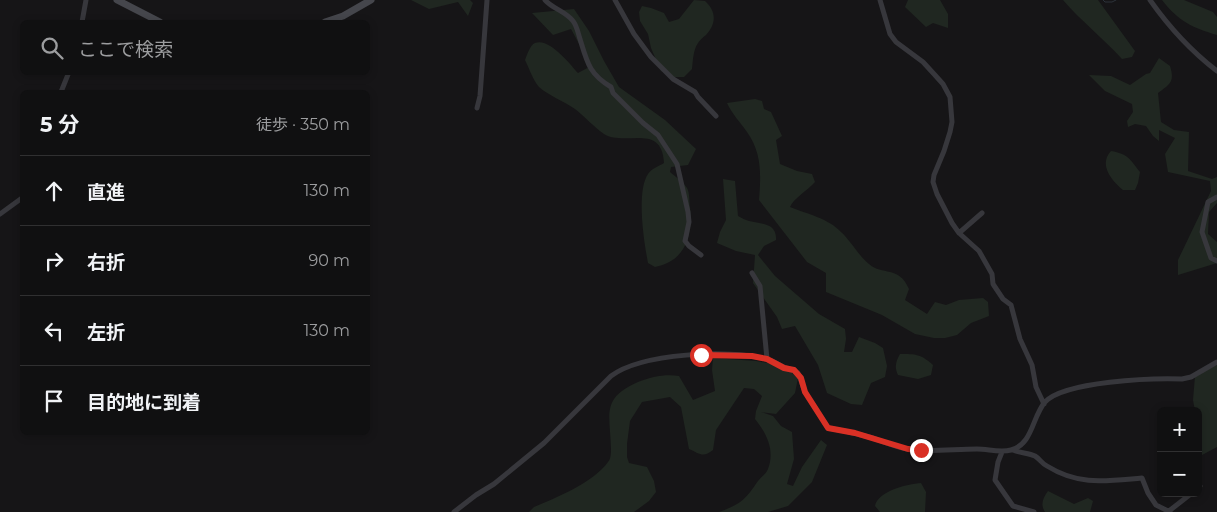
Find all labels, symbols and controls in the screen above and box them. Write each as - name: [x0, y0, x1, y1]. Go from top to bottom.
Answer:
- search box: [20, 20, 370, 75]
- icon: search: [38, 34, 66, 62]
- text: ここで検索: [78, 38, 173, 61]
- text: 5 分: [40, 112, 79, 137]
- text: 徒歩 · 350 m: [256, 115, 350, 134]
- icon: ahead: [40, 177, 68, 205]
- text: 直進: [87, 181, 125, 204]
- text: 130 m: [303, 181, 350, 200]
- icon: right: [40, 247, 68, 275]
- text: 右折: [87, 251, 125, 274]
- text: 90 m: [308, 251, 350, 270]
- icon: left: [40, 317, 68, 345]
- text: 左折: [87, 321, 125, 344]
- text: 130 m: [303, 321, 350, 340]
- route start: [690, 344, 713, 367]
- icon: arrive: [40, 387, 68, 415]
- text: 目的地に到着: [87, 391, 201, 414]
- map controls: [1157, 407, 1202, 497]
- button: +: [1157, 407, 1202, 452]
- route end: [910, 439, 933, 462]
- button: −: [1157, 452, 1202, 497]

